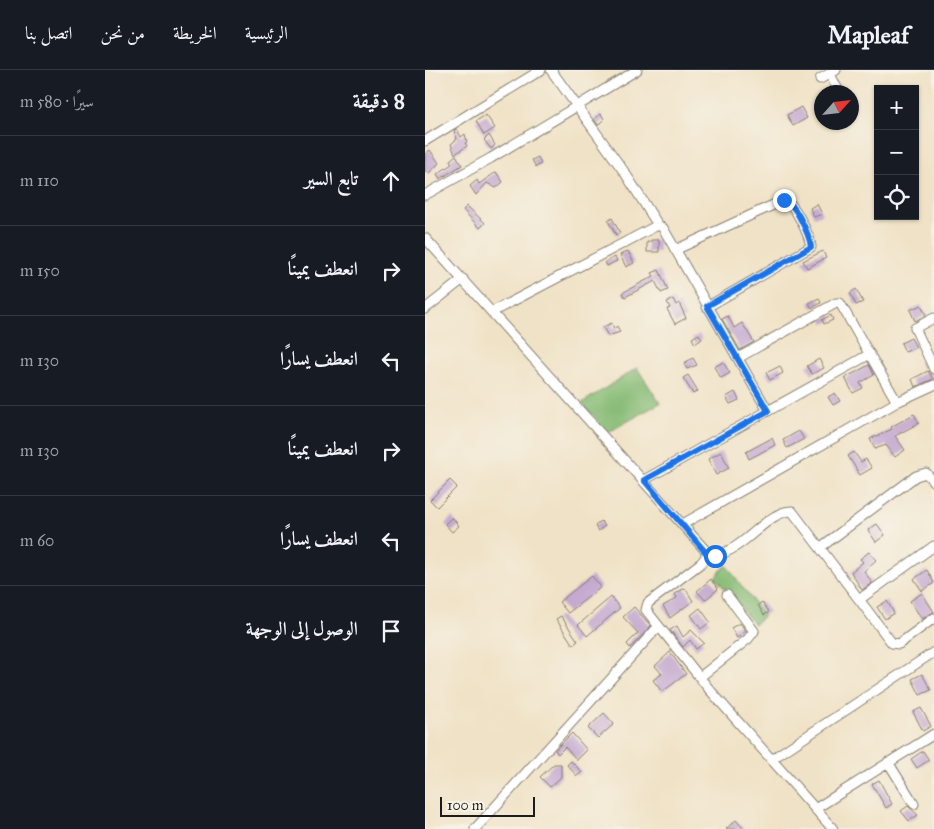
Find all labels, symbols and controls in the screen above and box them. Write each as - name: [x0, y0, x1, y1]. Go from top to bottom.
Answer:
- text: Mapleaf: [828, 20, 909, 50]
- text: اتصل بنا: [25, 22, 72, 44]
- text: من نحن: [100, 22, 145, 44]
- text: الخريطة: [173, 22, 217, 44]
- text: الرئيسية: [245, 22, 288, 44]
- north arrow: [814, 85, 859, 130]
- map controls: [874, 85, 919, 220]
- button: +: [874, 85, 919, 130]
- text: 8 دقيقة: [353, 88, 405, 114]
- text: سيرًا · 580 m: [20, 92, 94, 111]
- button: −: [874, 130, 919, 175]
- text: تابع السير: [304, 167, 358, 190]
- icon: ahead: [377, 167, 405, 195]
- text: 110 m: [20, 171, 59, 190]
- button: locate: [874, 175, 919, 220]
- route end: [773, 189, 796, 212]
- text: انعطف يمينًا: [288, 257, 358, 280]
- icon: right: [377, 257, 405, 285]
- text: 150 m: [20, 261, 60, 280]
- text: انعطف يسارًا: [280, 347, 358, 370]
- icon: left: [377, 347, 405, 375]
- text: 130 m: [20, 351, 59, 370]
- text: انعطف يمينًا: [288, 437, 358, 460]
- icon: right: [377, 437, 405, 465]
- text: 130 m: [20, 441, 59, 460]
- text: انعطف يسارًا: [280, 527, 358, 550]
- icon: left: [377, 527, 405, 555]
- text: 60 m: [20, 531, 54, 550]
- route start: [704, 545, 727, 568]
- text: الوصول إلى الوجهة: [246, 617, 358, 640]
- icon: arrive: [377, 617, 405, 645]
- scale bar: [440, 794, 535, 817]
- text: 100 m: [447, 797, 484, 814]

